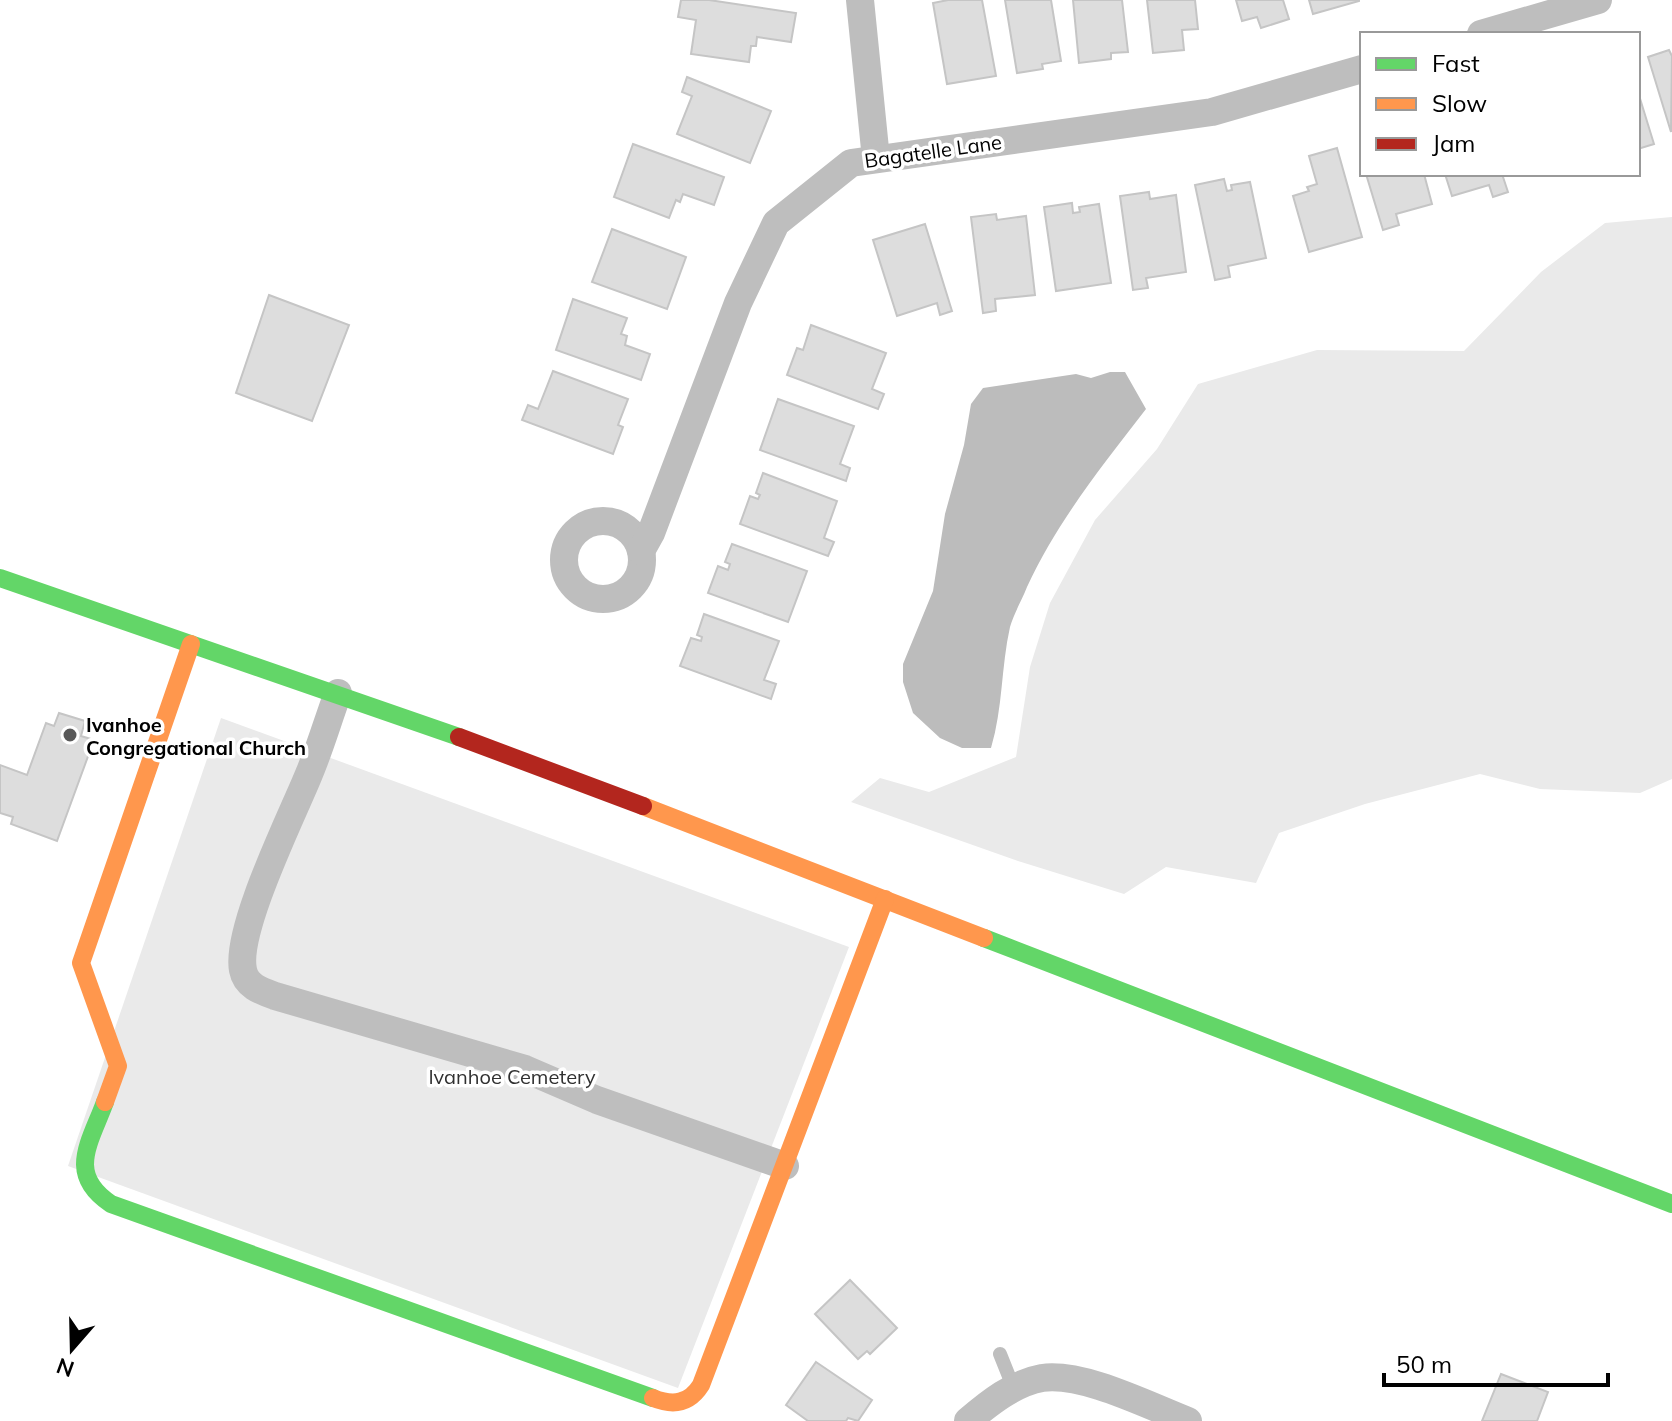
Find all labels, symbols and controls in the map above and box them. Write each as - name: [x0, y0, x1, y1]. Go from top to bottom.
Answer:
- legend: [1360, 32, 1640, 176]
- text: Fast: [1432, 48, 1480, 78]
- text: Slow: [1432, 88, 1487, 118]
- text: Jam: [1432, 128, 1475, 158]
- street label: Bagatelle Lane: [863, 129, 1003, 173]
- place label: Ivanhoe Congregational Church: [86, 712, 306, 760]
- marker: Ivanhoe Congregational Church: [61, 726, 79, 744]
- park label: Ivanhoe Cemetery: [428, 1064, 596, 1089]
- north arrow: [32, 1309, 112, 1389]
- scale bar: [1384, 1337, 1608, 1387]
- text: 50 m: [1396, 1349, 1452, 1379]
- text: N: [53, 1352, 78, 1384]

